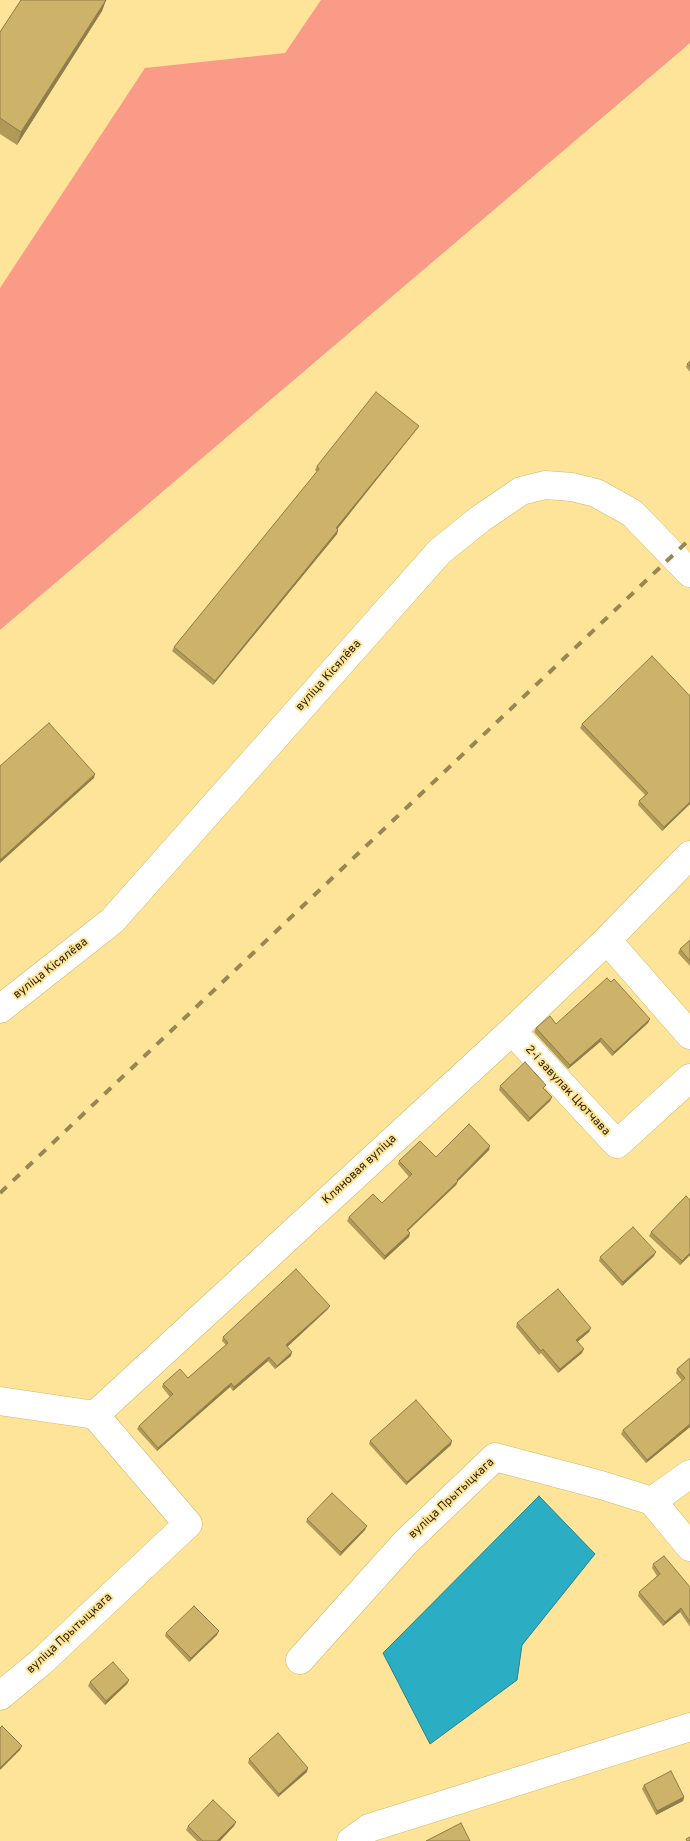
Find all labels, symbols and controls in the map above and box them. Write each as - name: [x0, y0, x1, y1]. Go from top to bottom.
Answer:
- street label: вуліца Кісялёва: [293, 637, 365, 715]
- street label: вуліца Кісялёва: [11, 935, 91, 1003]
- street label: 2-і завулак Цютчава: [522, 1043, 612, 1139]
- street label: Кляновая вуліца: [320, 1132, 400, 1208]
- street label: вуліца Прытыцкага: [406, 1456, 498, 1542]
- street label: вуліца Прытыцкага: [24, 1591, 116, 1677]

